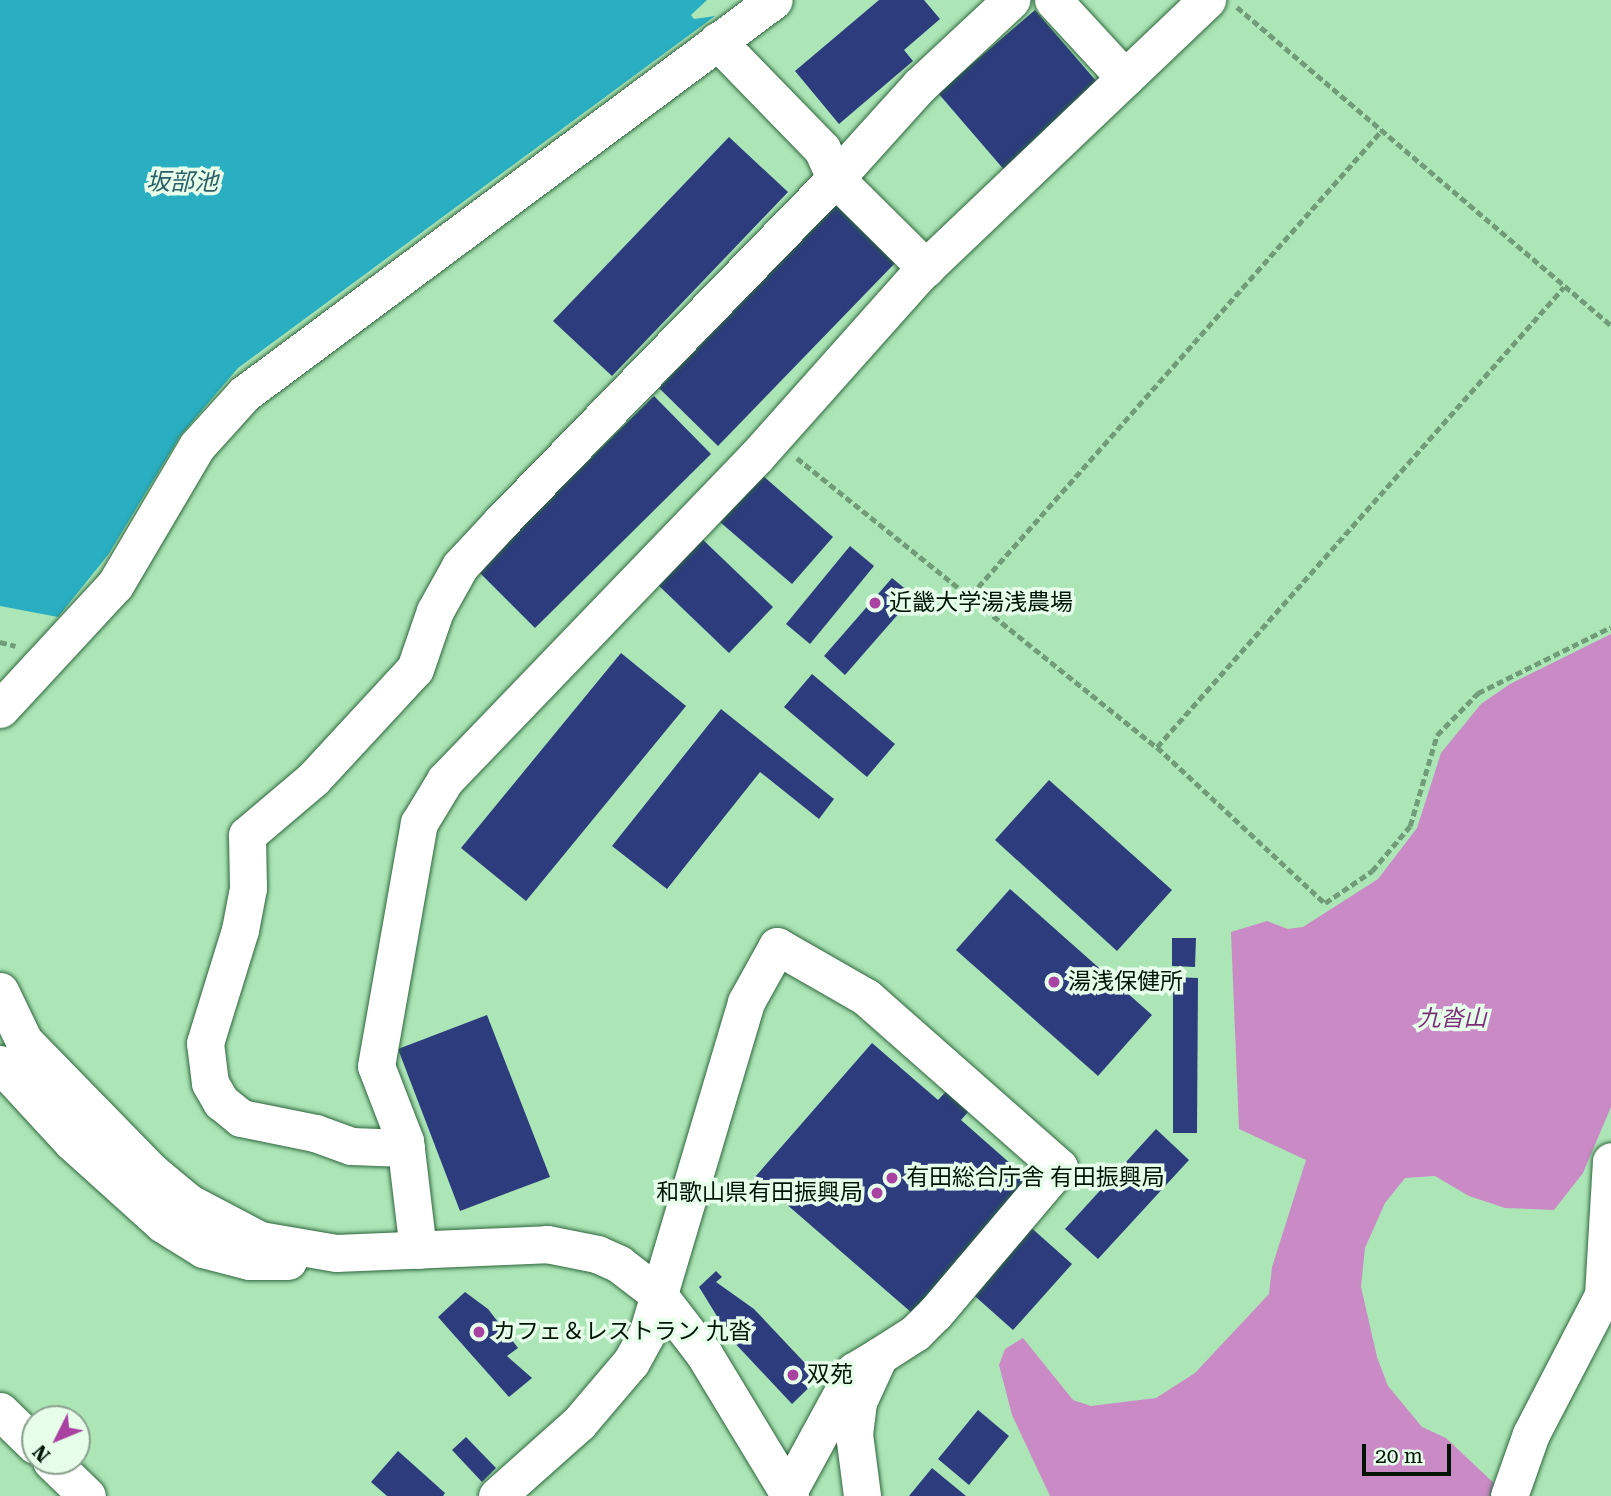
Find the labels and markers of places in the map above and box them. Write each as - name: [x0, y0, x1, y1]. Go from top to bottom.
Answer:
- place label: 近畿大学湯浅農場: [889, 589, 1073, 617]
- marker: 近畿大学湯浅農場: [867, 595, 883, 611]
- place label: 湯浅保健所: [1068, 968, 1183, 996]
- marker: 湯浅保健所: [1046, 974, 1062, 990]
- place label: 有田総合庁舎 有田振興局: [906, 1164, 1165, 1192]
- marker: 有田総合庁舎 有田振興局: [884, 1170, 900, 1186]
- place label: 和歌山県有田振興局: [656, 1179, 863, 1207]
- marker: 和歌山県有田振興局: [869, 1185, 885, 1201]
- place label: カフェ＆レストラン 九沓: [493, 1318, 752, 1346]
- marker: カフェ＆レストラン 九沓: [471, 1324, 487, 1340]
- place label: 双苑: [807, 1361, 853, 1389]
- marker: 双苑: [785, 1367, 801, 1383]

